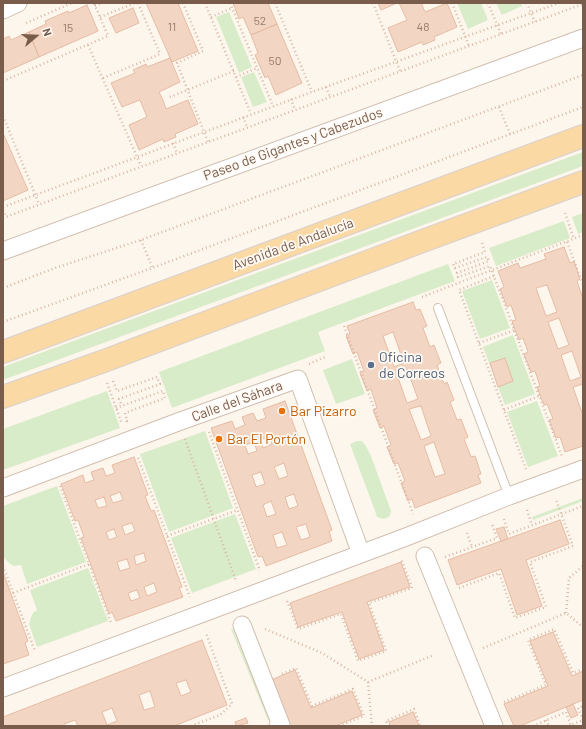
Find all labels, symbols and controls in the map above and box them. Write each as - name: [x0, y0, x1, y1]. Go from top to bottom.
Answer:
- house number: 52: [254, 14, 266, 28]
- north arrow: [16, 16, 56, 56]
- house number: 11: [168, 20, 176, 34]
- house number: 48: [417, 20, 429, 34]
- house number: 15: [63, 21, 73, 35]
- text: N: [40, 26, 55, 38]
- house number: 50: [269, 54, 281, 68]
- street label: Paseo de Gigantes y Cabezudos: [201, 104, 385, 184]
- street label: Avenida de Andalucía: [230, 214, 356, 274]
- place label: Oficina de Correos: [379, 349, 445, 382]
- marker: Oficina de Correos: [366, 360, 376, 370]
- street label: Calle del Sáhara: [189, 377, 285, 425]
- place label: Bar Pizarro: [290, 403, 357, 419]
- marker: Bar Pizarro: [277, 406, 287, 416]
- place label: Bar El Portón: [227, 431, 306, 447]
- marker: Bar El Portón: [214, 434, 224, 444]

